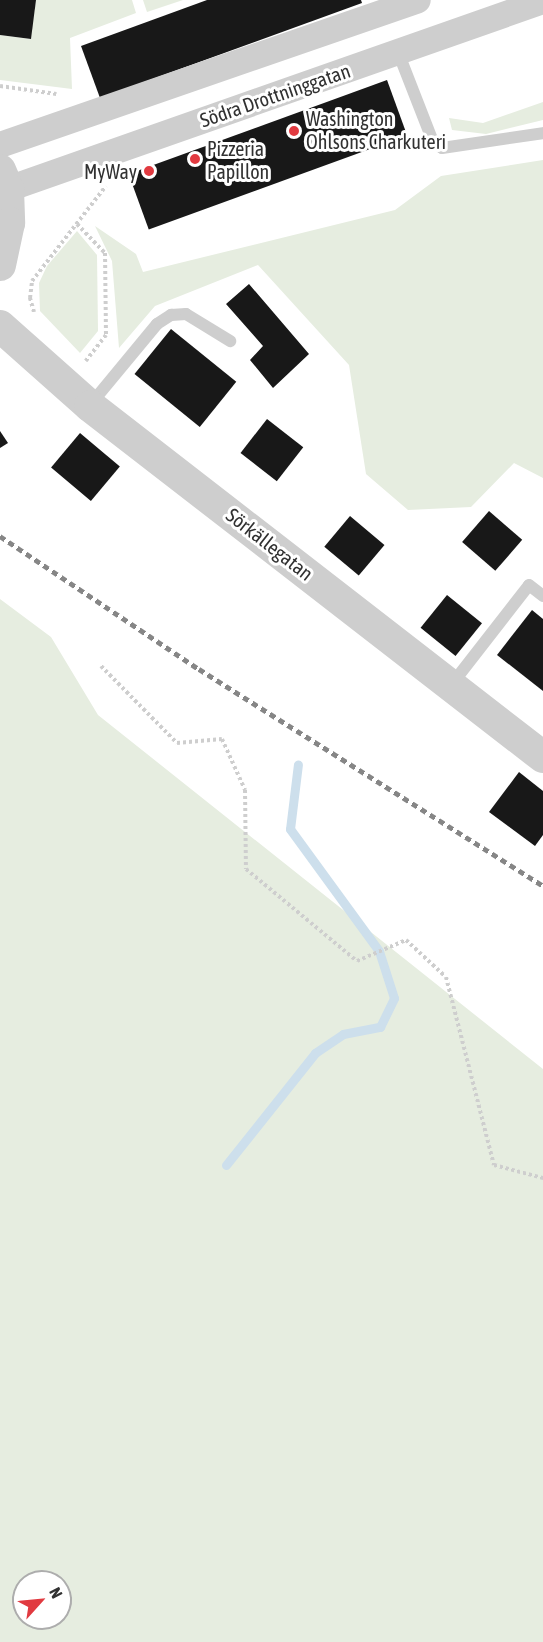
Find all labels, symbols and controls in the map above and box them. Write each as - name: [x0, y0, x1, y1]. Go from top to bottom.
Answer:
- street label: Södra Drottninggatan: [197, 58, 353, 132]
- place label: Washington Ohlsons Charkuteri: [306, 107, 446, 154]
- marker: Washington Ohlsons Charkuteri: [287, 124, 301, 138]
- place label: Pizzeria Papillon: [207, 136, 269, 183]
- marker: Pizzeria Papillon: [188, 152, 202, 166]
- place label: MyWay: [84, 159, 137, 183]
- marker: MyWay: [142, 164, 156, 178]
- street label: Sörkällegatan: [222, 503, 318, 585]
- north arrow: [12, 1570, 72, 1630]
- text: N: [46, 1584, 66, 1601]

